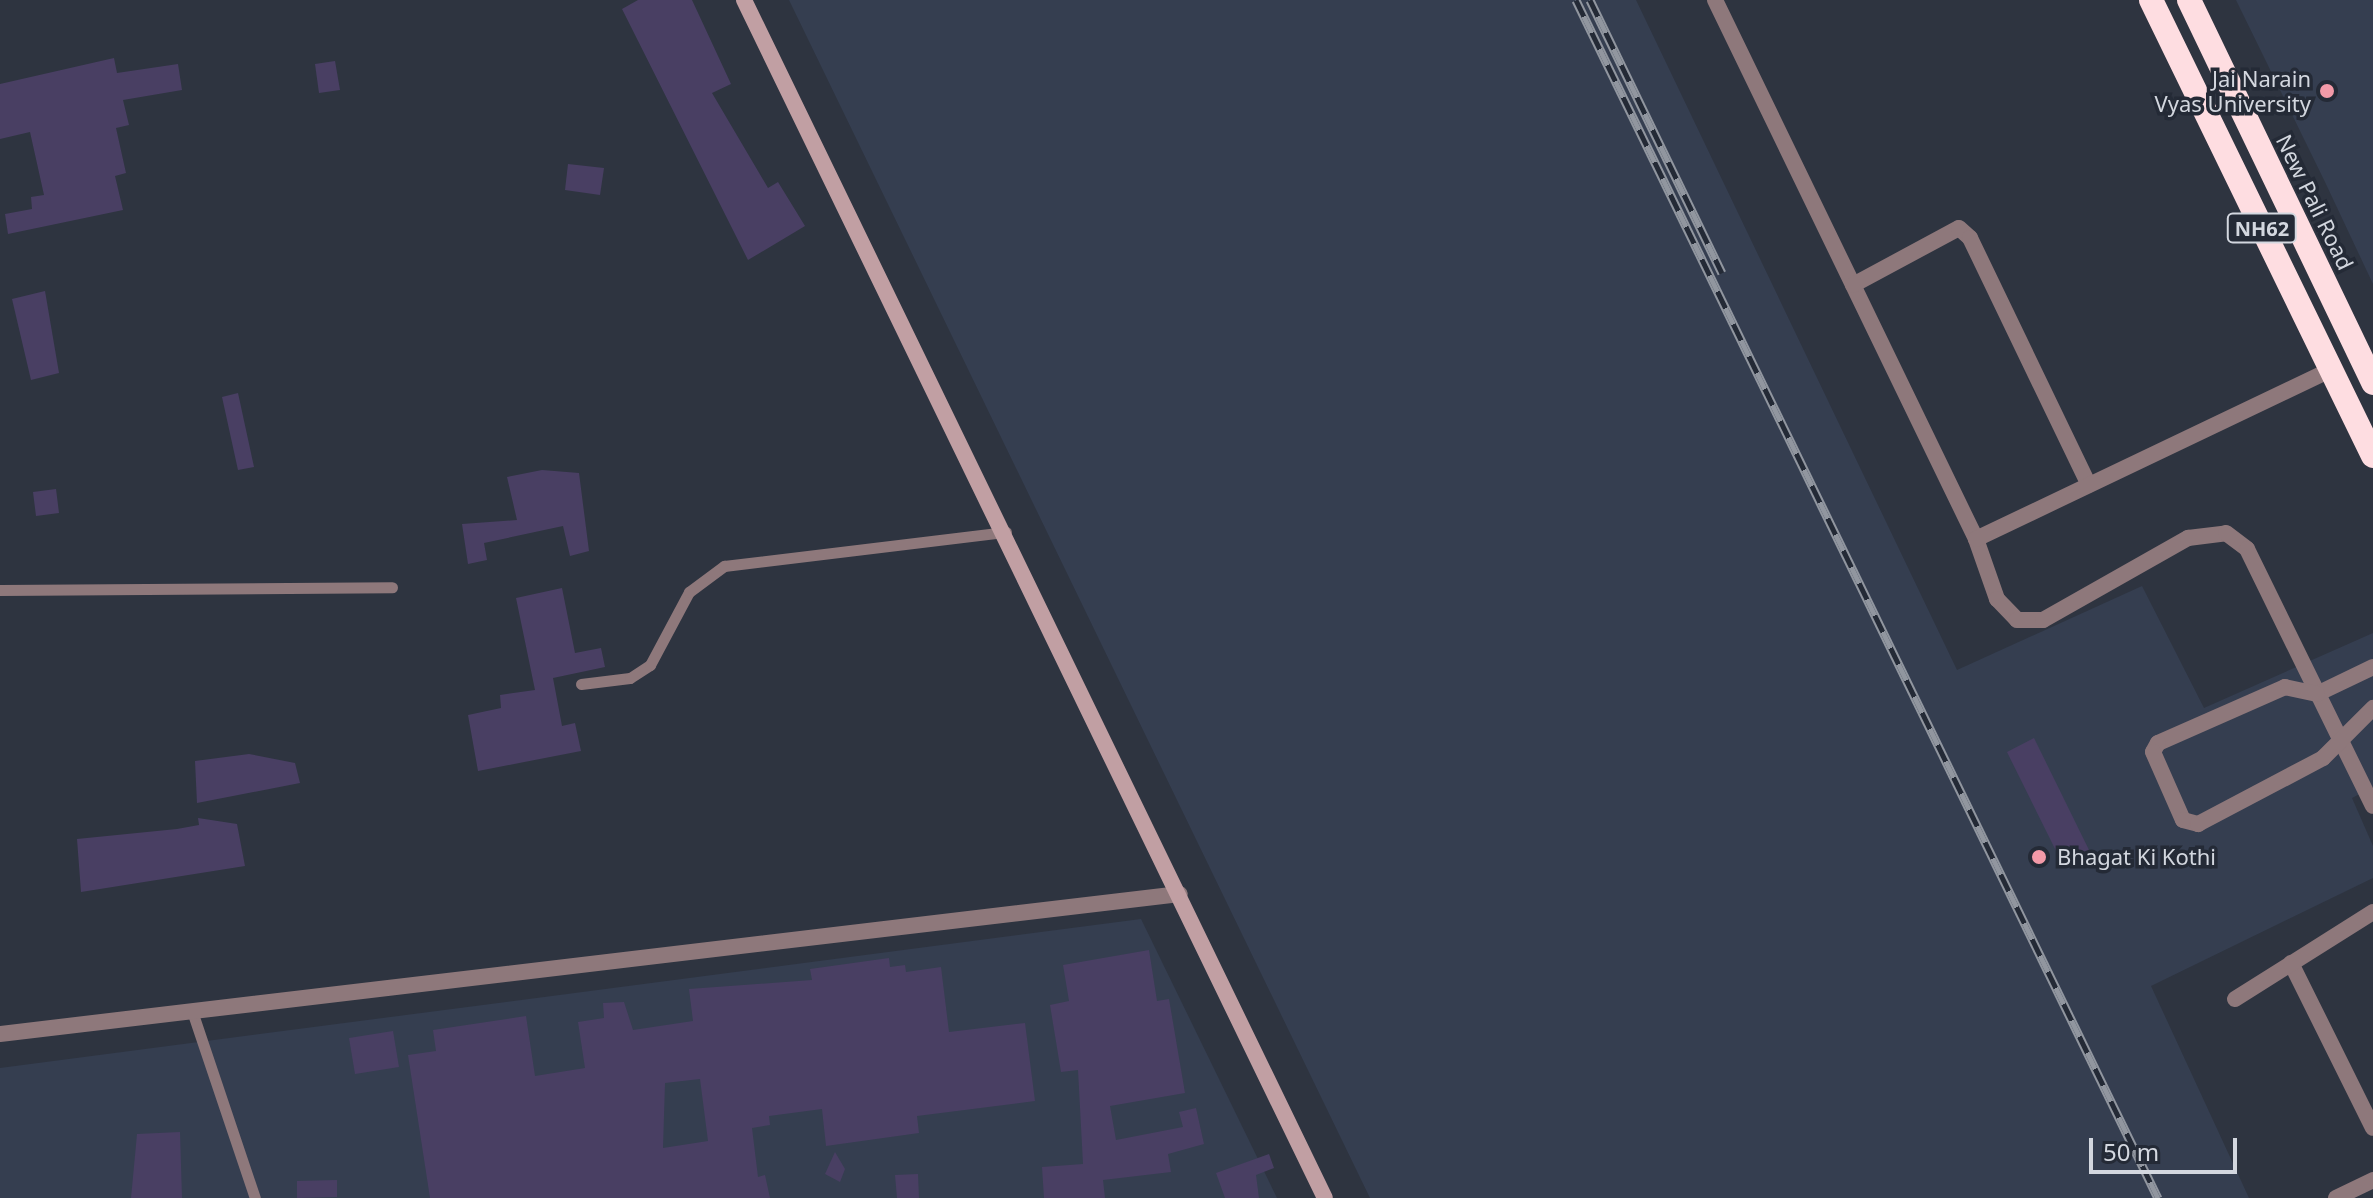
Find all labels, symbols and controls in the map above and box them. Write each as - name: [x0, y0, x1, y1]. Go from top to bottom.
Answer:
- place label: Jai Narain Vyas University: [2155, 65, 2311, 116]
- marker: Jai Narain Vyas University: [2318, 82, 2336, 100]
- street label: New Pali Road: [2271, 130, 2359, 274]
- road number: NH62: [2226, 212, 2298, 244]
- place label: Bhagat Ki Kothi: [2057, 844, 2216, 870]
- marker: Bhagat Ki Kothi: [2028, 846, 2050, 868]
- scale bar: [2093, 1122, 2241, 1172]
- text: 50 m: [2103, 1135, 2159, 1168]

